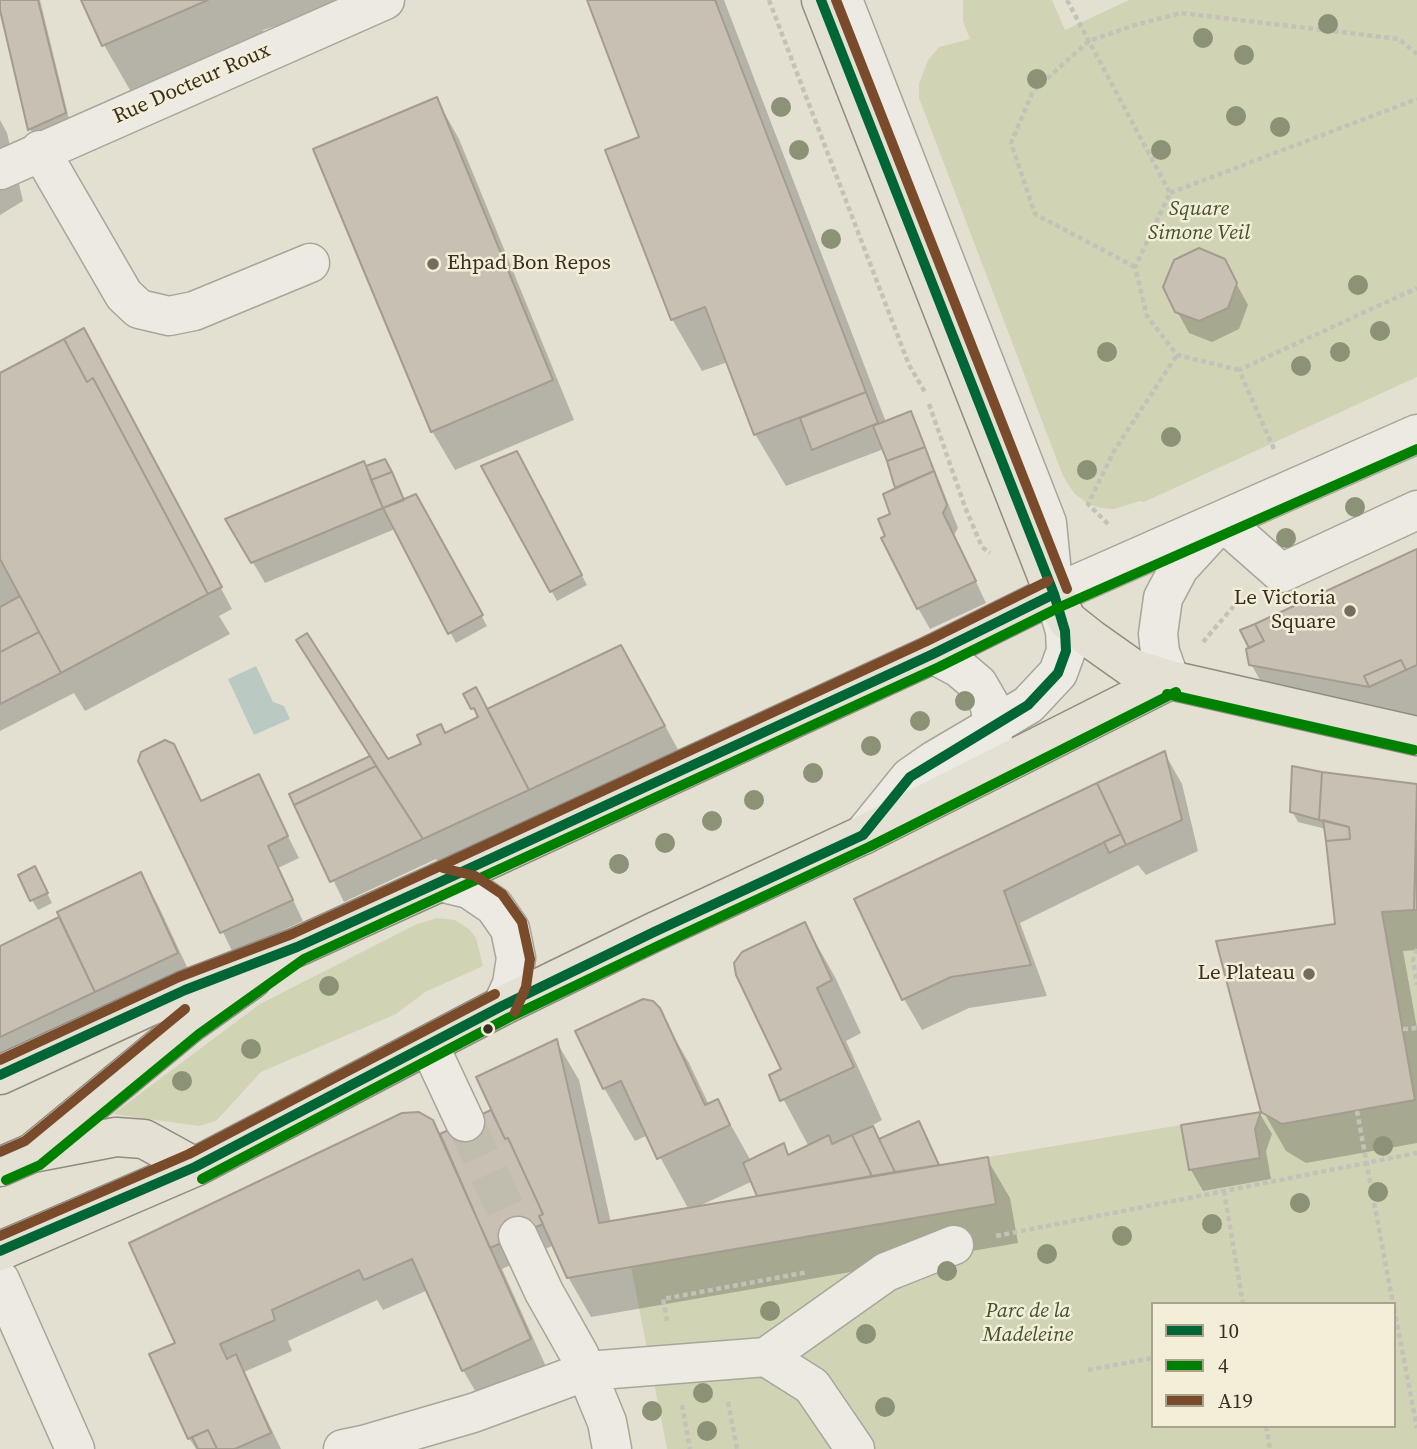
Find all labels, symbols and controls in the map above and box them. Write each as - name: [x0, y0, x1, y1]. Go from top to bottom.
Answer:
- street label: Rue Docteur Roux: [110, 38, 274, 130]
- park label: Square Simone Veil: [1148, 197, 1250, 247]
- place label: Ehpad Bon Repos: [447, 251, 611, 277]
- marker: Ehpad Bon Repos: [425, 256, 441, 272]
- place label: Le Victoria Square: [1234, 586, 1336, 636]
- marker: Le Victoria Square: [1342, 603, 1358, 619]
- place label: Le Plateau: [1198, 961, 1295, 987]
- marker: Le Plateau: [1301, 966, 1317, 982]
- unlabelled marker: [481, 1022, 495, 1036]
- park label: Parc de la Madeleine: [983, 1299, 1073, 1349]
- legend: [1151, 1302, 1396, 1428]
- text: 10: [1218, 1316, 1239, 1345]
- text: 4: [1218, 1351, 1229, 1380]
- text: A19: [1218, 1386, 1253, 1415]

